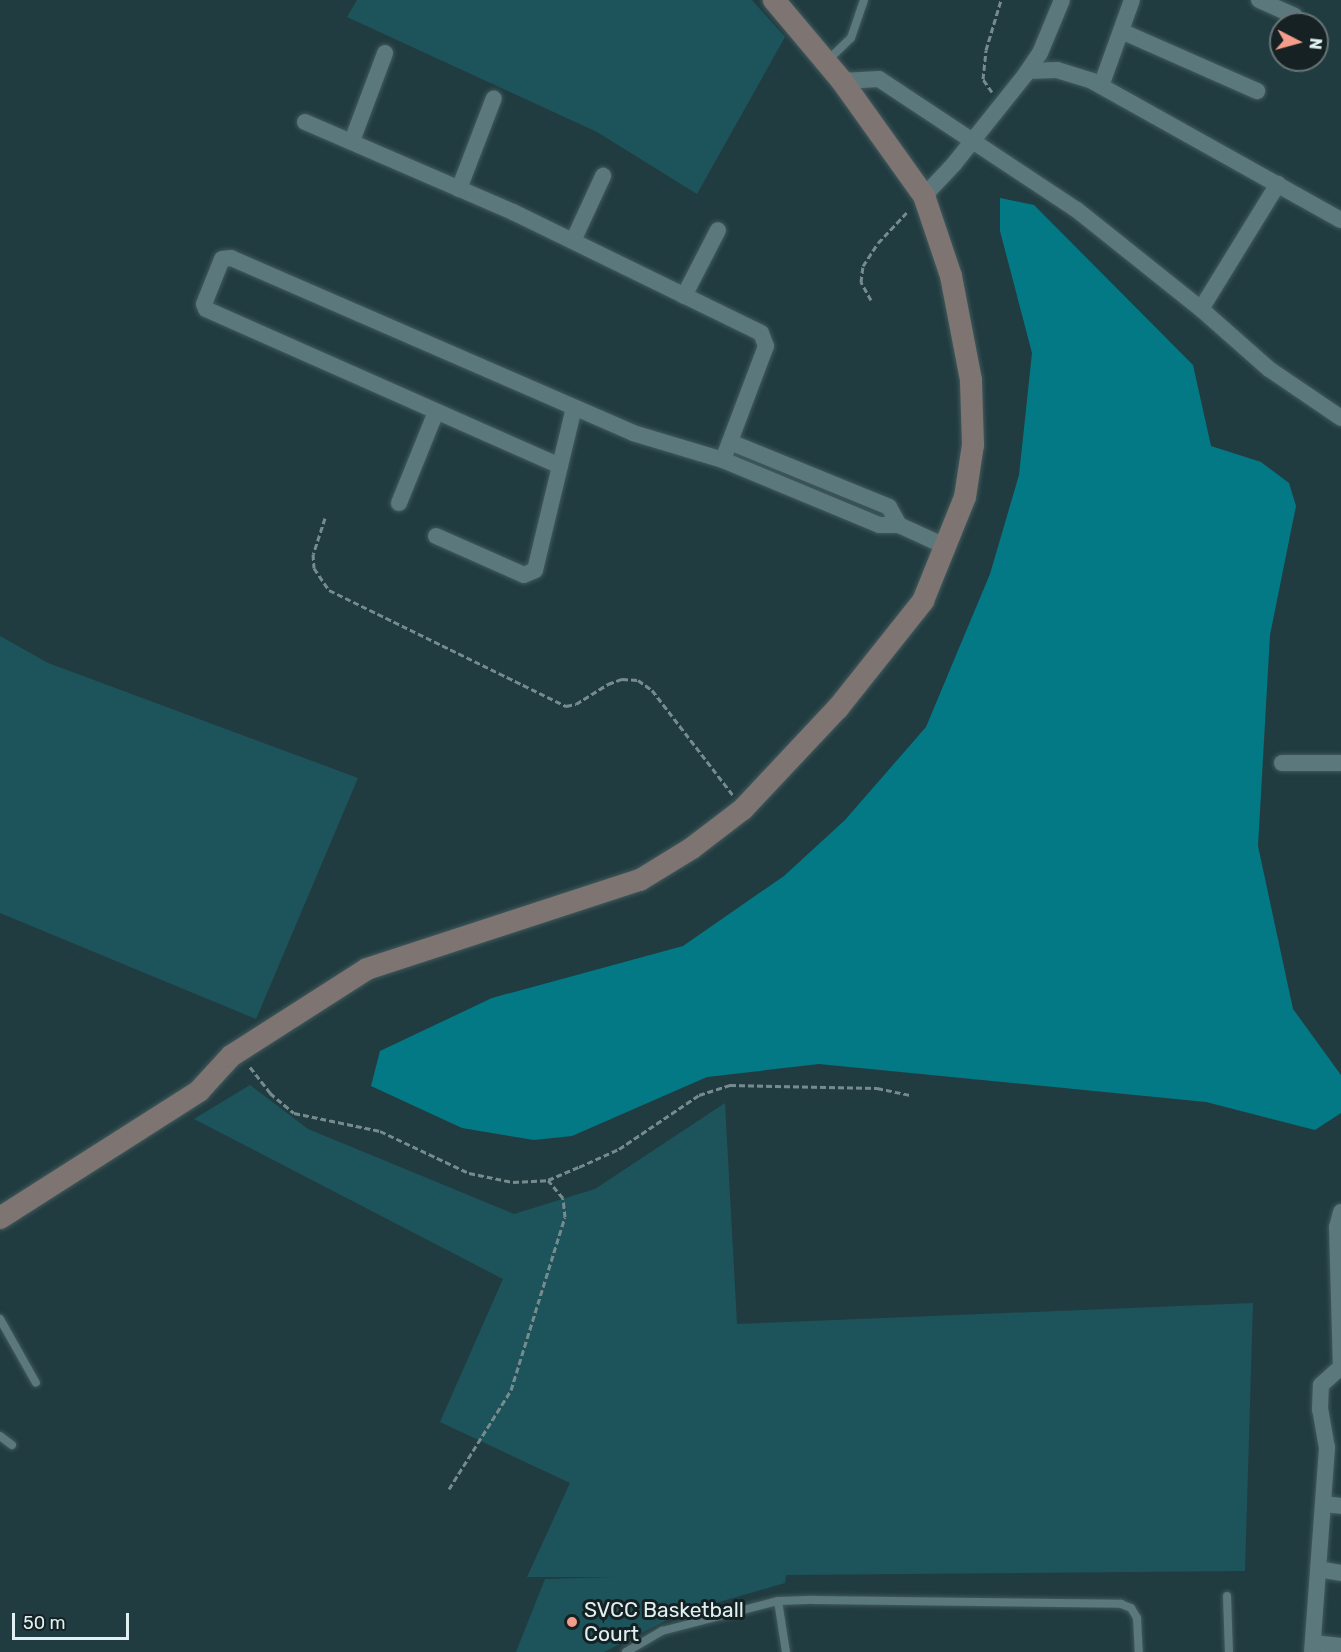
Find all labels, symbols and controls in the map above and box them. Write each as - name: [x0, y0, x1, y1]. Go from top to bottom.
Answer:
- north arrow: [1269, 12, 1329, 72]
- text: N: [1305, 37, 1325, 50]
- place label: SVCC Basketball Court: [584, 1597, 744, 1647]
- scale bar: [15, 1601, 132, 1639]
- text: 50 m: [23, 1612, 66, 1634]
- marker: SVCC Basketball Court: [565, 1615, 579, 1629]

